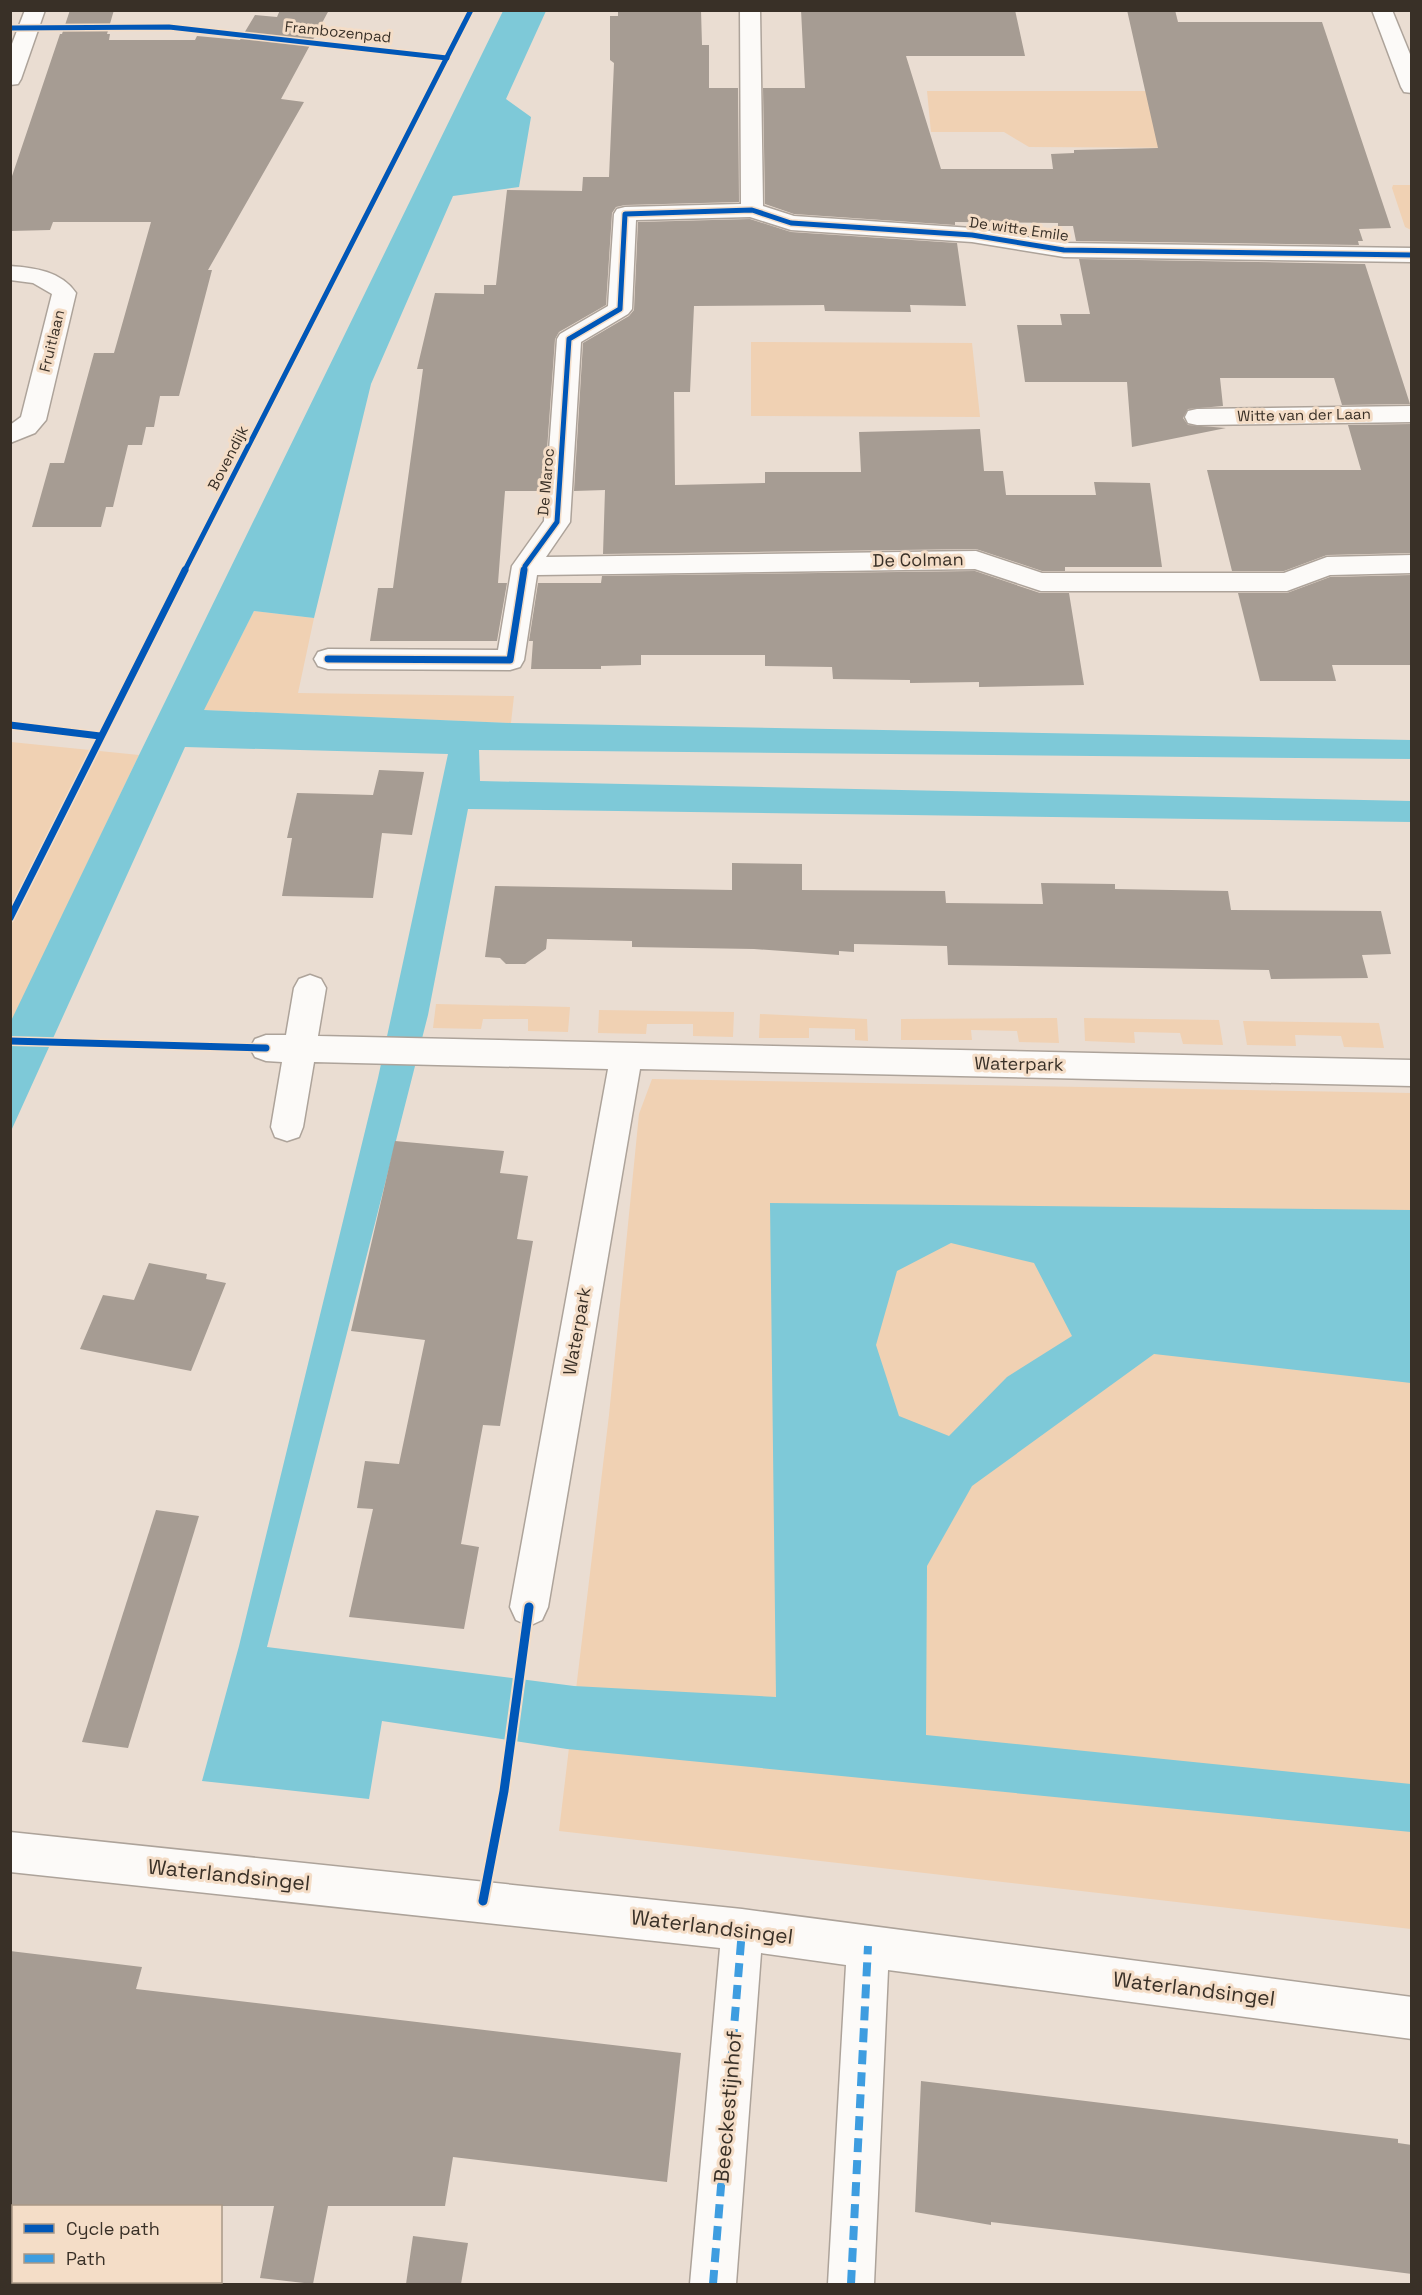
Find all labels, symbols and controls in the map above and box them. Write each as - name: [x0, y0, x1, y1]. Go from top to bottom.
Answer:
- street label: Frambozenpad: [284, 16, 392, 47]
- street label: De witte Emile: [968, 212, 1070, 245]
- street label: Fruitlaan: [35, 308, 68, 374]
- street label: Witte van der Laan: [1237, 404, 1371, 425]
- street label: Bovendijk: [203, 422, 252, 493]
- street label: De Maroc: [533, 447, 558, 517]
- street label: De Colman: [872, 547, 964, 572]
- street label: Waterpark: [974, 1051, 1064, 1076]
- street label: Waterpark: [557, 1285, 596, 1377]
- street label: Waterlandsingel: [147, 1853, 312, 1896]
- street label: Waterlandsingel: [630, 1903, 795, 1950]
- street label: Waterlandsingel: [1112, 1965, 1277, 2012]
- street label: Beeckestijnhof: [707, 2030, 748, 2184]
- legend: [12, 2205, 222, 2283]
- text: Cycle path: [66, 2217, 160, 2240]
- text: Path: [66, 2247, 106, 2270]

